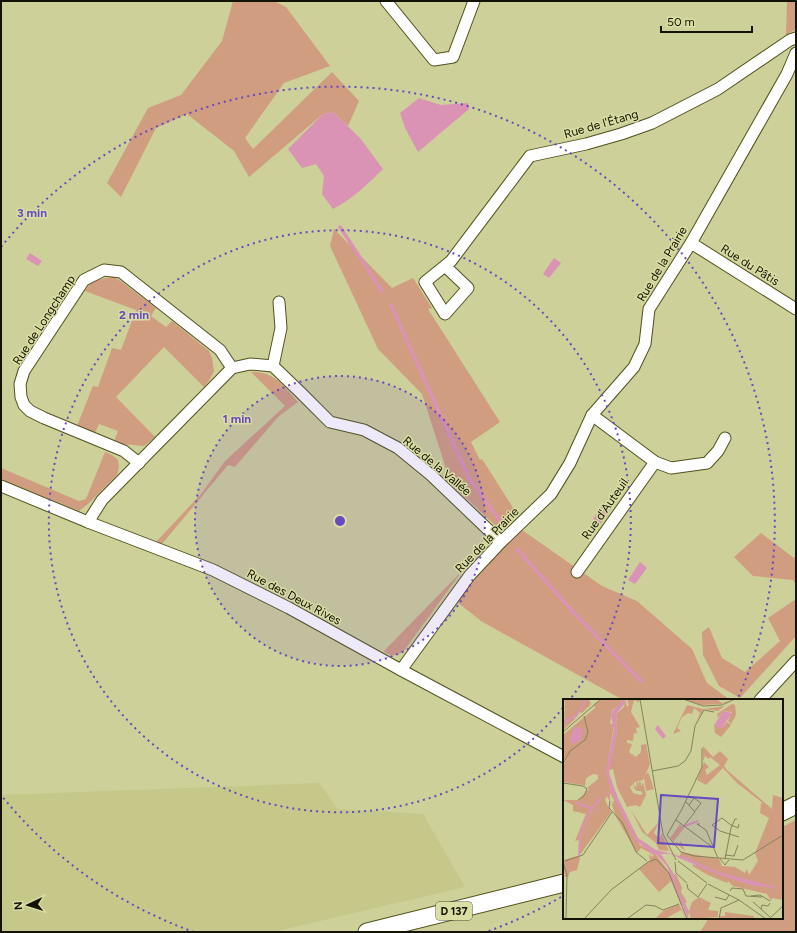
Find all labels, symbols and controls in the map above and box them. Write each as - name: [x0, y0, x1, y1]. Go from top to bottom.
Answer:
- scale bar: [661, 8, 752, 34]
- text: 50 m: [667, 15, 695, 29]
- street label: Rue de l'Étang: [562, 107, 640, 141]
- text: 3 min: [17, 206, 47, 220]
- street label: Rue de la Prairie: [634, 223, 690, 304]
- street label: Rue du Pâtis: [718, 242, 782, 289]
- street label: Rue de Longchamp: [10, 273, 78, 367]
- text: 2 min: [119, 308, 149, 322]
- text: 1 min: [223, 412, 251, 426]
- street label: Rue de la Vallée: [400, 434, 474, 499]
- street label: Rue d'Auteuil: [579, 476, 631, 542]
- street label: Rue de la Prairie: [452, 504, 522, 576]
- centre of rings: [333, 514, 347, 528]
- street label: Rue des Deux Rives: [245, 566, 344, 628]
- inset map: [563, 699, 783, 919]
- north arrow: [8, 885, 48, 925]
- text: N: [12, 901, 25, 910]
- road number: D 137: [436, 902, 472, 920]

